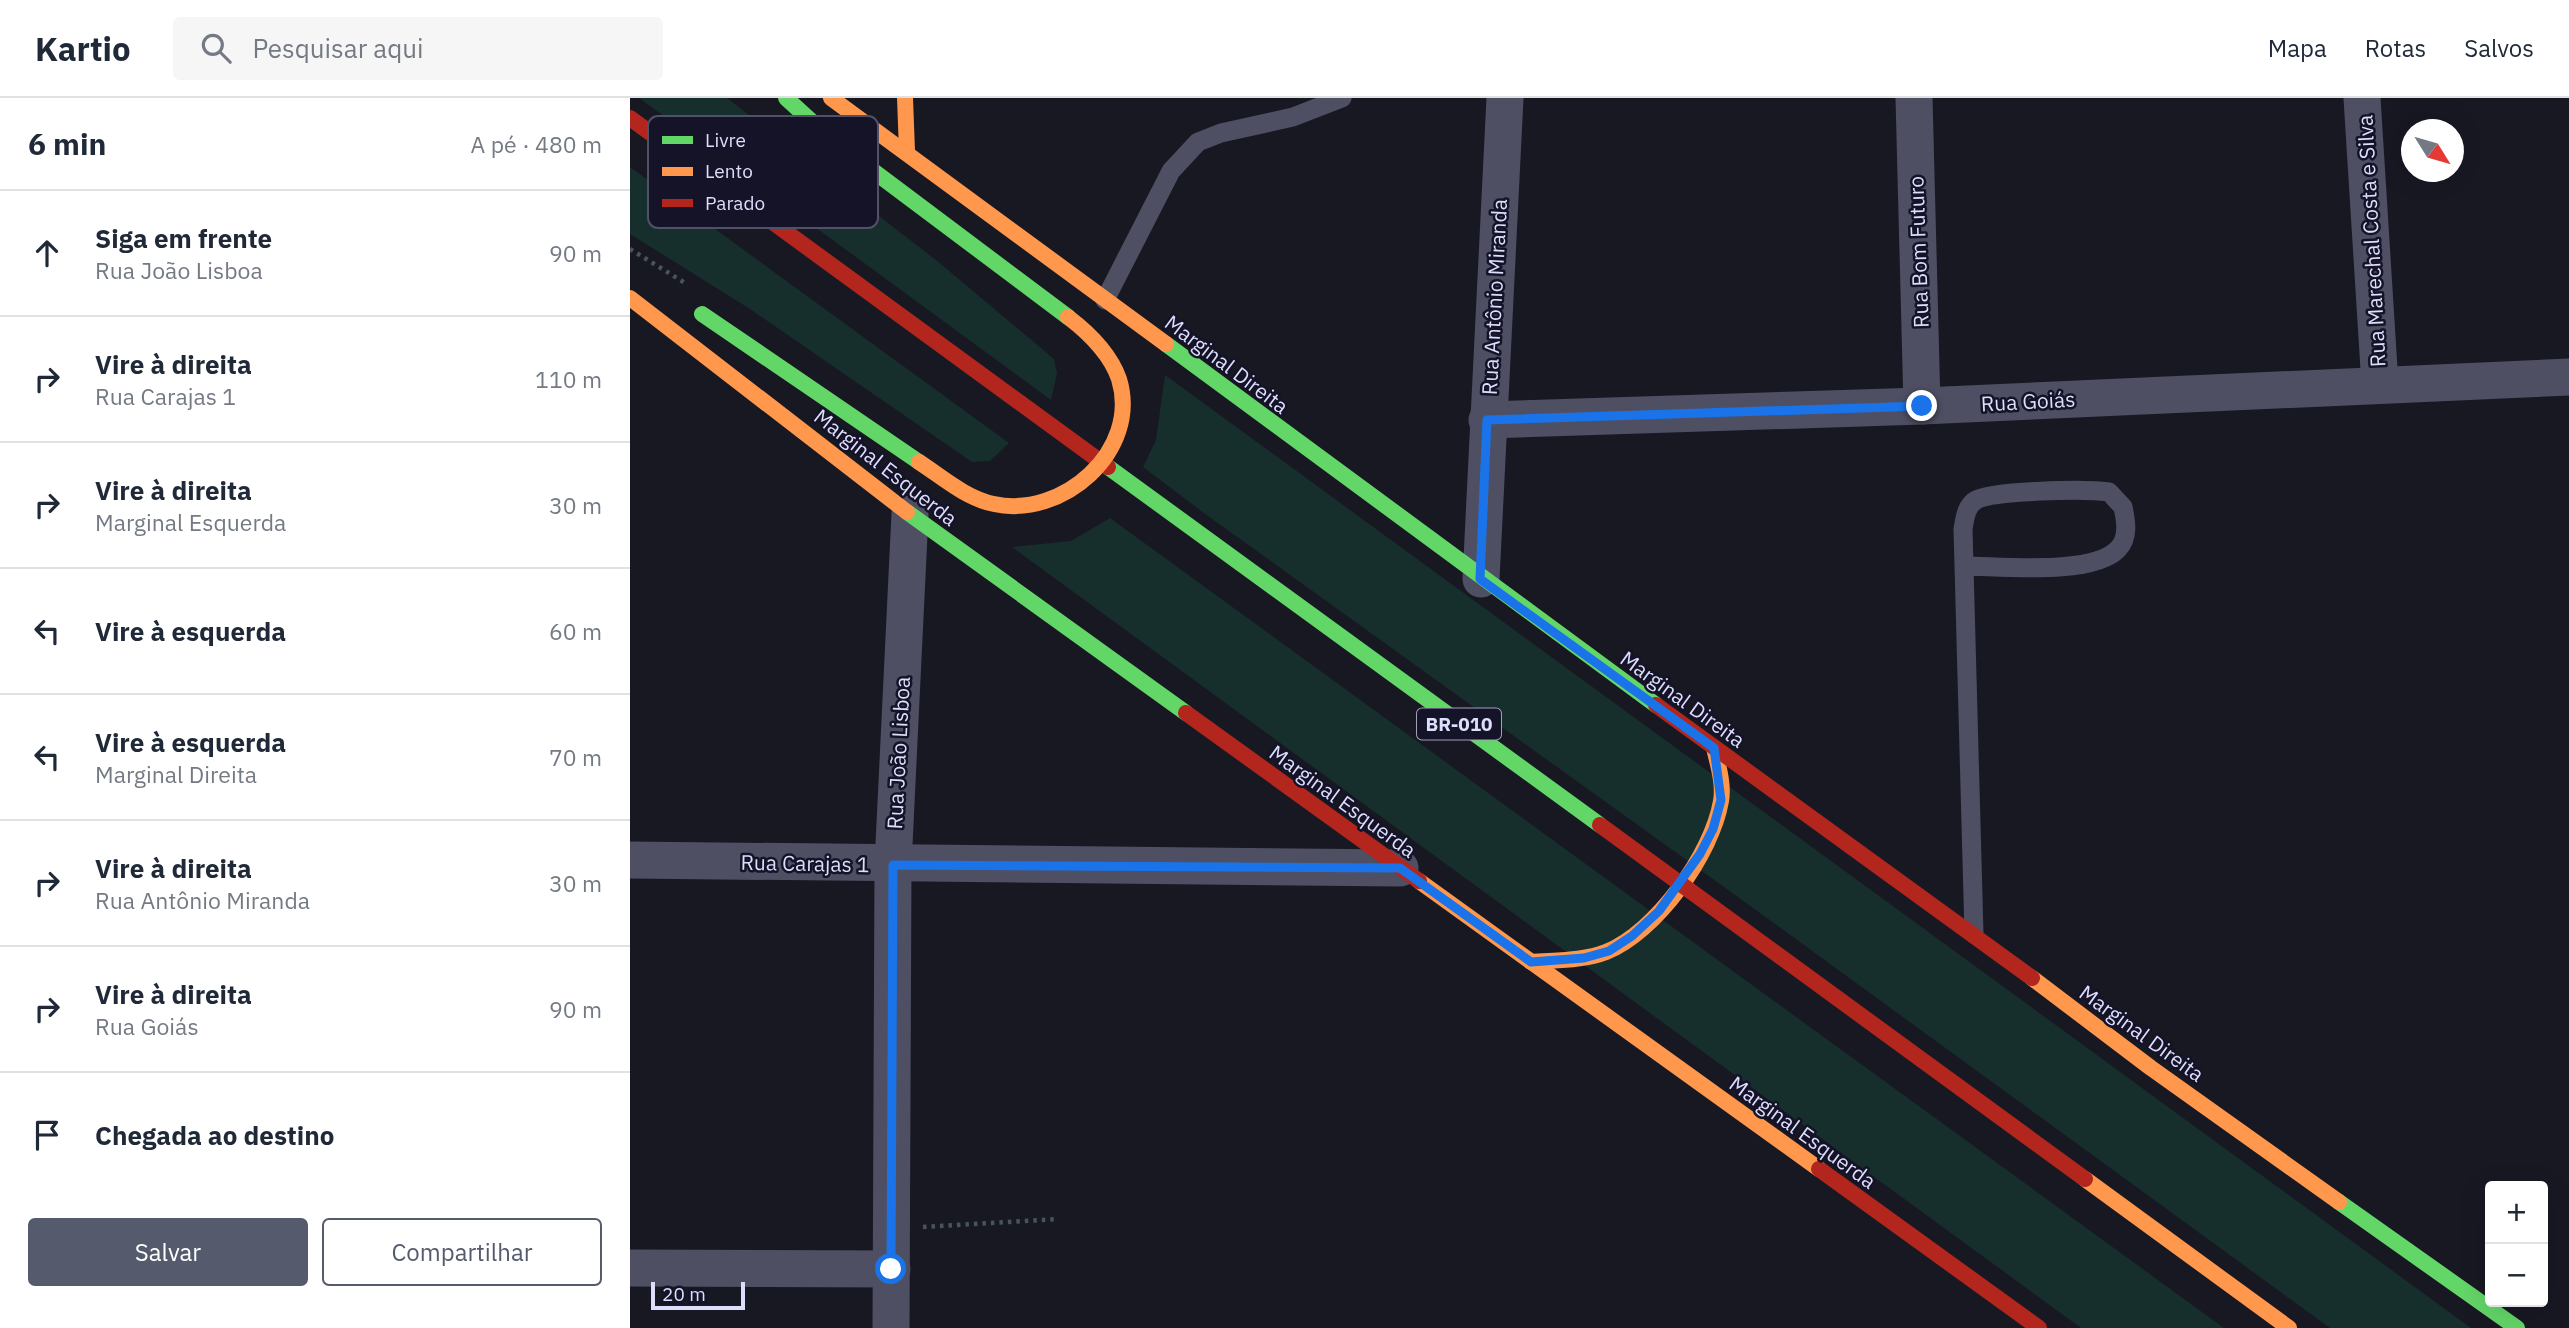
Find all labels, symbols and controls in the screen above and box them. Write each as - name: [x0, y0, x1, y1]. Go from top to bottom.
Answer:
- search box: [173, 17, 663, 80]
- text: Kartio: [35, 27, 131, 70]
- icon: search: [197, 29, 235, 67]
- text: Pesquisar aqui: [253, 31, 424, 65]
- text: Mapa: [2268, 32, 2327, 64]
- text: Rotas: [2365, 32, 2426, 64]
- text: Salvos: [2464, 32, 2534, 64]
- street label: Rua Marechal Costa e Silva: [2350, 114, 2392, 368]
- legend: [648, 116, 878, 228]
- north arrow: [2401, 119, 2464, 182]
- text: 6 min: [28, 124, 106, 163]
- text: Livre: [705, 128, 746, 152]
- text: A pé · 480 m: [471, 129, 602, 159]
- text: Lento: [705, 159, 753, 183]
- street label: Rua Bom Futuro: [1901, 176, 1935, 328]
- text: Parado: [705, 191, 765, 215]
- street label: Rua Antônio Miranda: [1475, 198, 1513, 396]
- text: Siga em frente: [95, 221, 272, 255]
- icon: ahead: [28, 234, 66, 272]
- text: 90 m: [549, 238, 602, 268]
- text: Rua João Lisboa: [95, 255, 263, 285]
- street label: Marginal Direita: [1159, 308, 1295, 420]
- text: Vire à direita: [95, 347, 252, 381]
- icon: right: [28, 360, 66, 398]
- text: 110 m: [535, 364, 602, 394]
- text: Rua Carajas 1: [95, 381, 236, 411]
- street label: Rua Goiás: [1980, 385, 2076, 417]
- route end: [1906, 390, 1937, 421]
- street label: Marginal Esquerda: [809, 402, 963, 532]
- text: Vire à direita: [95, 473, 252, 507]
- icon: right: [28, 486, 66, 524]
- text: 30 m: [549, 490, 602, 520]
- text: Marginal Esquerda: [95, 507, 286, 537]
- icon: left: [28, 612, 66, 650]
- text: Vire à esquerda: [95, 614, 286, 648]
- text: 60 m: [549, 616, 602, 646]
- street label: Marginal Direita: [1615, 644, 1751, 754]
- street label: Rua João Lisboa: [880, 676, 916, 830]
- road number: BR-010: [1417, 708, 1501, 740]
- text: Vire à esquerda: [95, 725, 286, 759]
- icon: left: [28, 738, 66, 776]
- street label: Marginal Esquerda: [1264, 738, 1422, 864]
- text: 70 m: [549, 742, 602, 772]
- text: Marginal Direita: [95, 759, 257, 789]
- street label: Rua Carajas 1: [740, 848, 870, 878]
- text: Vire à direita: [95, 851, 252, 885]
- icon: right: [28, 864, 66, 902]
- text: 30 m: [549, 868, 602, 898]
- text: Rua Antônio Miranda: [95, 885, 310, 915]
- text: Vire à direita: [95, 977, 252, 1011]
- street label: Marginal Direita: [2074, 978, 2210, 1088]
- icon: right: [28, 990, 66, 1028]
- text: 90 m: [549, 994, 602, 1024]
- text: Rua Goiás: [95, 1011, 199, 1041]
- street label: Marginal Esquerda: [1724, 1069, 1882, 1195]
- icon: arrive: [28, 1116, 66, 1154]
- text: Chegada ao destino: [95, 1118, 334, 1152]
- map controls: [2485, 1181, 2548, 1307]
- button: +: [2485, 1181, 2548, 1244]
- button: Salvar: [28, 1218, 308, 1286]
- button: Compartilhar: [322, 1218, 602, 1286]
- button: −: [2485, 1244, 2548, 1307]
- route start: [875, 1253, 906, 1284]
- scale bar: [651, 1279, 746, 1311]
- text: 20 m: [662, 1282, 706, 1306]

